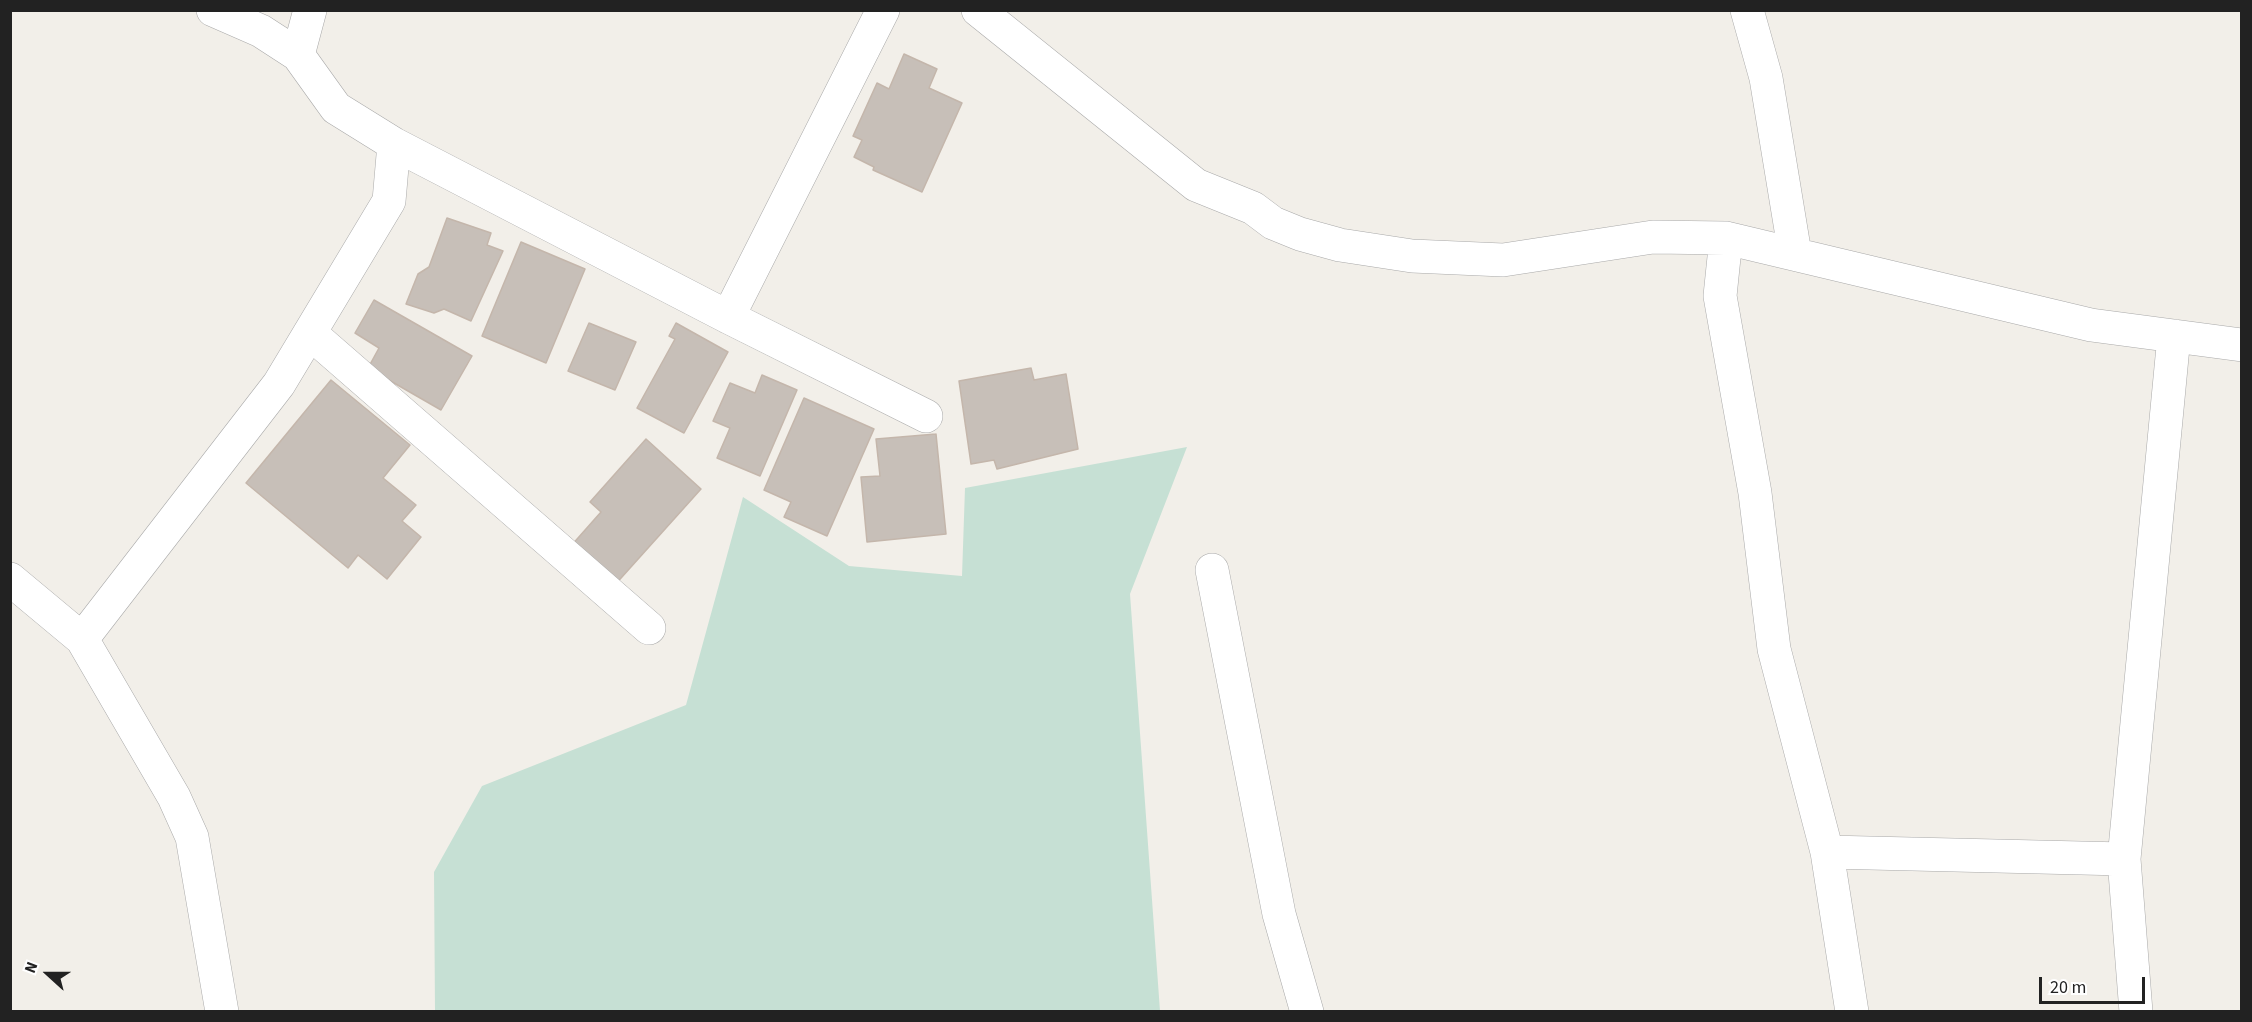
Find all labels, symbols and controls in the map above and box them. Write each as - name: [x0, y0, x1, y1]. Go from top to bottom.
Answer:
- north arrow: [18, 944, 78, 1004]
- text: N: [19, 959, 43, 976]
- scale bar: [2042, 965, 2148, 1003]
- text: 20 m: [2050, 975, 2086, 1000]

